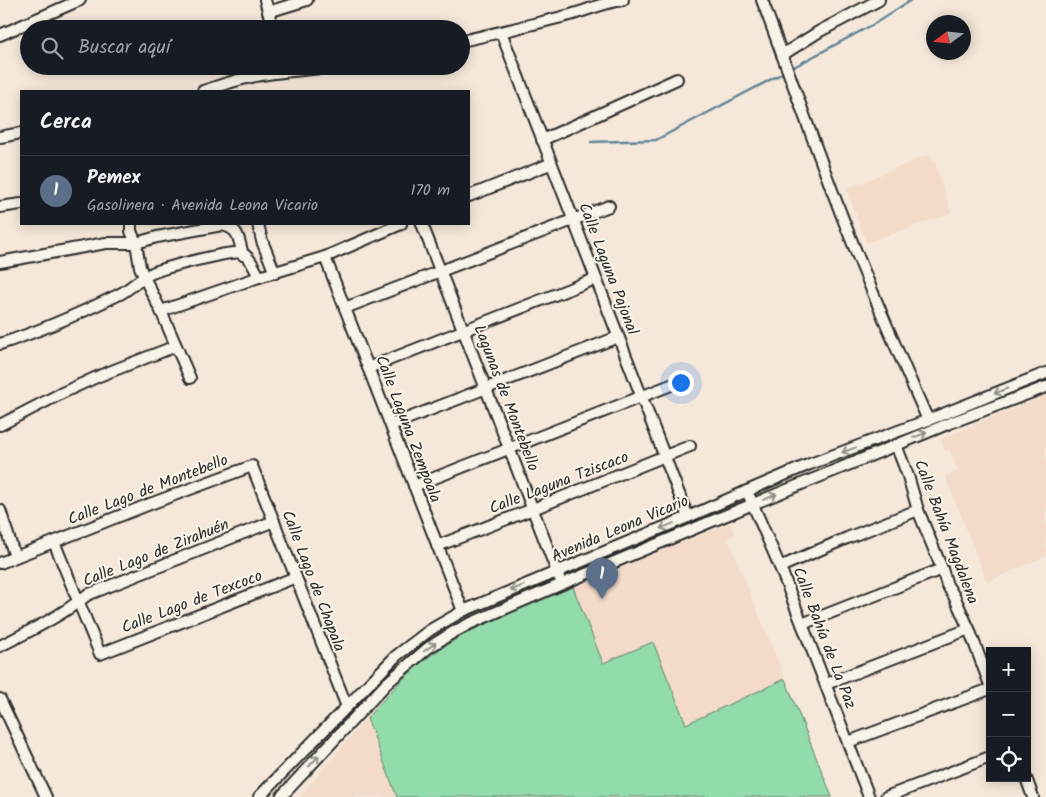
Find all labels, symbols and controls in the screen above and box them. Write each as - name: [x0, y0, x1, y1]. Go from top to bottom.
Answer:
- north arrow: [926, 15, 971, 60]
- search box: [20, 20, 470, 75]
- text: Buscar aquí: [78, 33, 170, 63]
- icon: search: [38, 34, 66, 62]
- text: Cerca: [40, 106, 92, 139]
- text: Pemex: [87, 163, 141, 193]
- text: 1: [54, 178, 58, 203]
- text: 170 m: [410, 178, 450, 203]
- text: Gasolinera · Avenida Leona Vicario: [87, 193, 318, 218]
- street label: Calle Laguna Pajonal: [571, 199, 645, 339]
- street label: Lagunas de Montebello: [467, 321, 545, 475]
- street label: Calle Laguna Zempoala: [368, 352, 448, 506]
- your location: [668, 370, 694, 396]
- one-way arrow: [994, 387, 1009, 397]
- one-way arrow: [912, 430, 927, 440]
- street label: Calle Laguna Tziscaco: [486, 445, 632, 521]
- one-way arrow: [842, 446, 857, 455]
- street label: Calle Lago de Montebello: [64, 448, 232, 532]
- street label: Calle Bahía Magdalena: [907, 456, 985, 608]
- street label: Avenida Leona Vicario: [548, 489, 692, 569]
- one-way arrow: [762, 492, 777, 501]
- street label: Calle Lago de Chapala: [274, 507, 352, 655]
- street label: Calle Lago de Zirahuén: [79, 512, 233, 594]
- one-way arrow: [660, 521, 675, 531]
- pin: 1: [586, 558, 618, 599]
- street label: Calle Bahía de La Paz: [785, 563, 863, 713]
- street label: Calle Lago de Texcoco: [118, 564, 266, 640]
- one-way arrow: [510, 583, 525, 593]
- one-way arrow: [422, 642, 436, 652]
- map controls: [986, 647, 1031, 782]
- button: +: [986, 647, 1031, 692]
- button: −: [986, 692, 1031, 737]
- button: locate: [986, 737, 1031, 782]
- one-way arrow: [308, 755, 320, 768]

